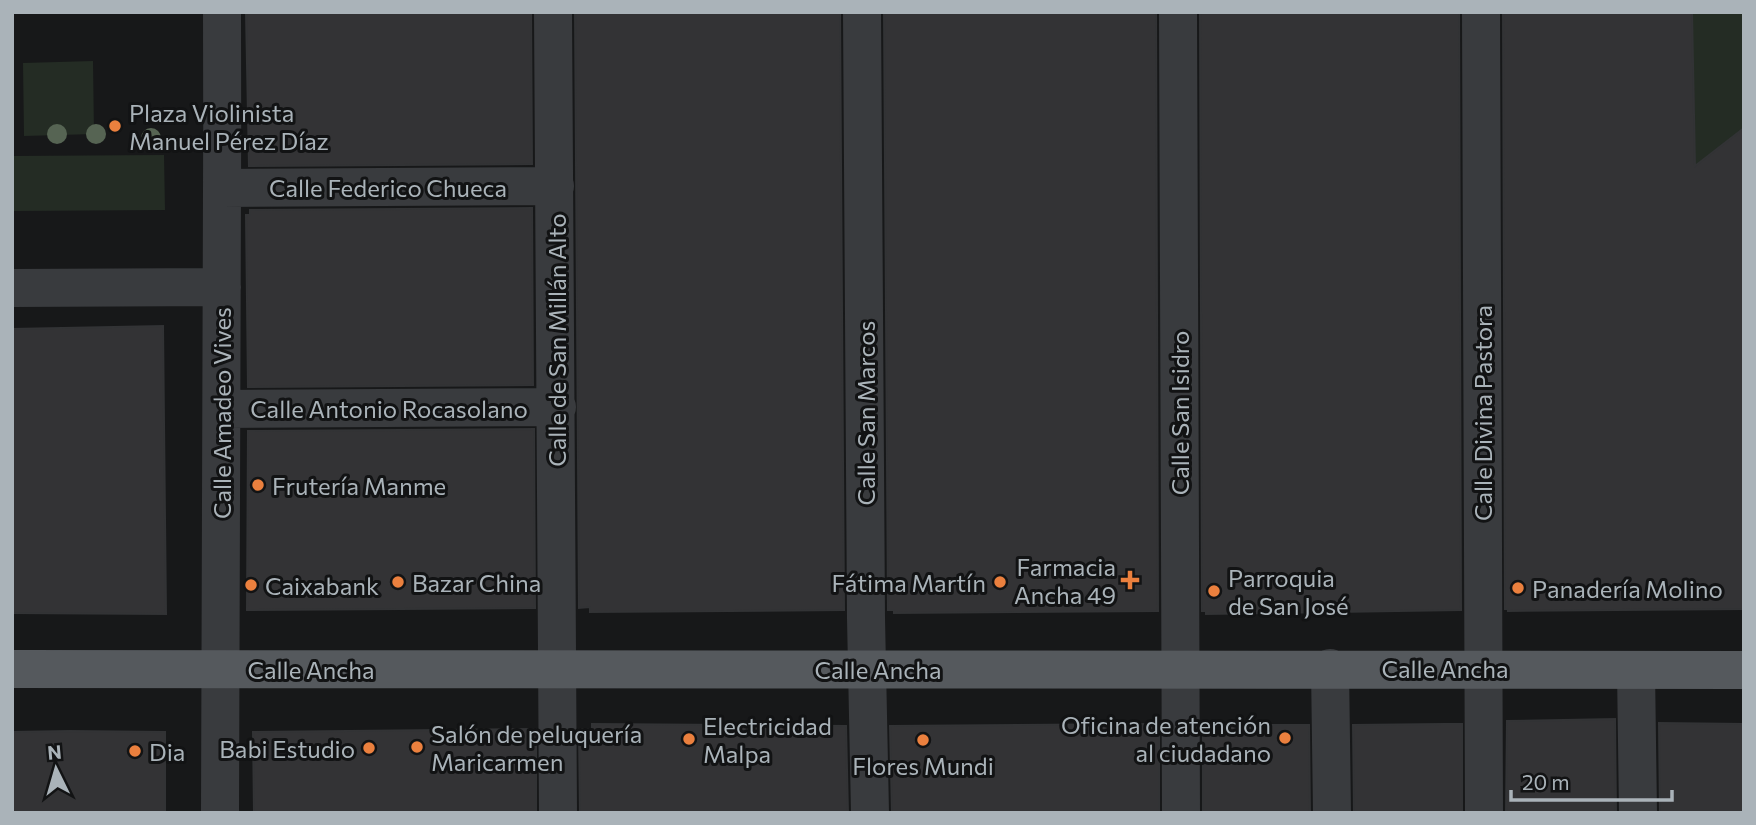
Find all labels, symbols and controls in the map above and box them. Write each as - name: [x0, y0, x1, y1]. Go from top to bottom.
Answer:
- place label: Plaza Violinista Manuel Pérez Díaz: [129, 98, 329, 155]
- marker: Plaza Violinista Manuel Pérez Díaz: [107, 118, 123, 134]
- street label: Calle Federico Chueca: [269, 173, 507, 202]
- street label: Calle de San Millán Alto: [542, 213, 571, 467]
- street label: Calle Divina Pastora: [1468, 305, 1497, 521]
- street label: Calle Amadeo Vives: [207, 307, 236, 519]
- street label: Calle San Marcos: [851, 321, 880, 505]
- street label: Calle San Isidro: [1165, 331, 1194, 495]
- street label: Calle Antonio Rocasolano: [250, 394, 528, 423]
- place label: Frutería Manme: [272, 471, 446, 500]
- marker: Frutería Manme: [250, 477, 266, 493]
- place label: Farmacia Ancha 49: [1014, 552, 1116, 609]
- place label: Parroquia de San José: [1228, 563, 1349, 620]
- place label: Bazar China: [412, 568, 541, 597]
- place label: Fátima Martín: [832, 568, 986, 597]
- place label: Caixabank: [265, 571, 379, 600]
- marker: Farmacia Ancha 49: [1122, 572, 1138, 588]
- marker: Bazar China: [390, 574, 406, 590]
- marker: Fátima Martín: [992, 574, 1008, 590]
- place label: Panadería Molino: [1532, 574, 1723, 603]
- marker: Caixabank: [243, 577, 259, 593]
- marker: Panadería Molino: [1510, 580, 1526, 596]
- marker: Parroquia de San José: [1206, 583, 1222, 599]
- street label: Calle Ancha: [1382, 654, 1508, 683]
- street label: Calle Ancha: [248, 655, 374, 684]
- street label: Calle Ancha: [815, 655, 941, 684]
- place label: Oficina de atención al ciudadano: [1061, 710, 1271, 767]
- place label: Electricidad Malpa: [703, 711, 832, 768]
- place label: Salón de peluquería Maricarmen: [431, 719, 642, 776]
- marker: Oficina de atención al ciudadano: [1277, 730, 1293, 746]
- marker: Electricidad Malpa: [681, 731, 697, 747]
- marker: Flores Mundi: [915, 732, 931, 748]
- north arrow: [21, 734, 91, 804]
- place label: Babi Estudio: [219, 734, 355, 763]
- place label: Dia: [149, 737, 185, 766]
- text: N: [46, 739, 63, 764]
- marker: Salón de peluquería Maricarmen: [409, 739, 425, 755]
- marker: Babi Estudio: [361, 740, 377, 756]
- marker: Dia: [127, 743, 143, 759]
- place label: Flores Mundi: [852, 751, 994, 780]
- scale bar: [1511, 758, 1672, 802]
- text: 20 m: [1522, 769, 1570, 794]

